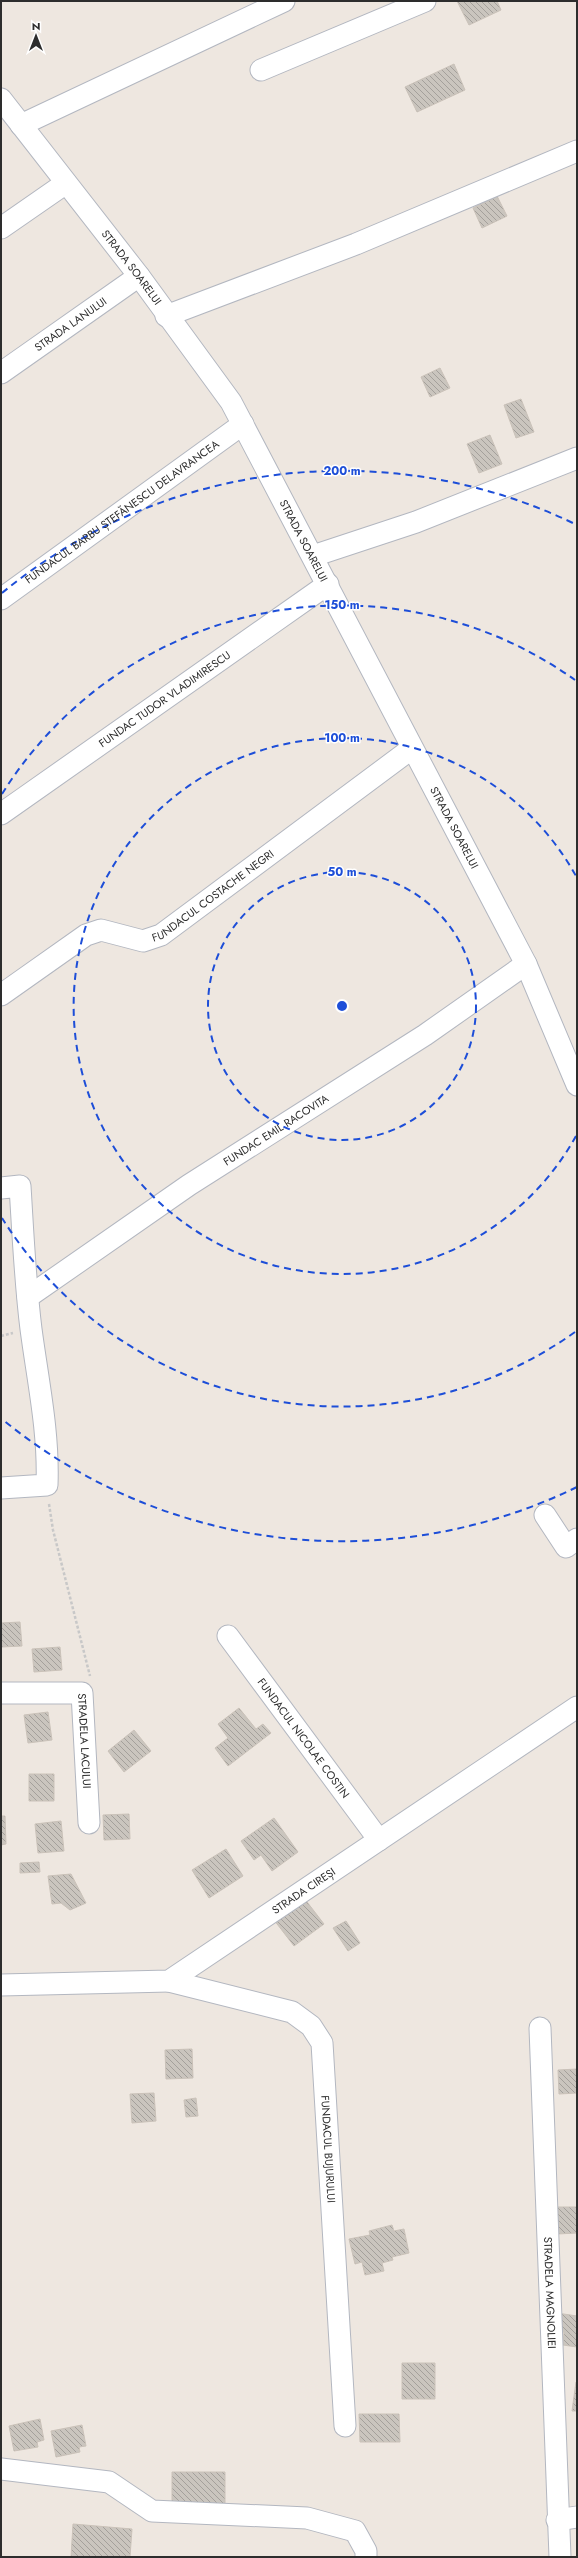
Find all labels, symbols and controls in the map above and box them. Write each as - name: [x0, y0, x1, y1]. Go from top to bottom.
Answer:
- north arrow: [16, 16, 56, 56]
- text: N: [32, 18, 40, 34]
- street label: STRADA SOARELUI: [98, 226, 165, 308]
- street label: STRADA LANULUI: [31, 293, 110, 355]
- street label: FUNDACUL BARBU ȘTEFĂNESCU DELAVRANCEA: [21, 436, 223, 587]
- text: 200 m: [323, 462, 361, 480]
- street label: STRADA SOARELUI: [276, 497, 332, 585]
- text: 150 m: [324, 596, 360, 614]
- street label: FUNDAC TUDOR VLADIMIRESCU: [95, 647, 234, 751]
- text: 100 m: [324, 729, 360, 747]
- street label: STRADA SOARELUI: [426, 784, 483, 871]
- street label: FUNDACUL COSTACHE NEGRI: [150, 846, 277, 945]
- text: 50 m: [327, 863, 357, 881]
- centre of rings: [335, 999, 349, 1013]
- street label: FUNDAC EMIL RACOVITA: [220, 1090, 332, 1169]
- street label: FUNDACUL NICOLAE COSTIN: [254, 1675, 353, 1801]
- street label: STRADELA LACULUI: [74, 1693, 95, 1789]
- street label: STRADA CIREȘI: [268, 1864, 338, 1918]
- street label: FUNDACUL BUJURULUI: [317, 2095, 340, 2203]
- street label: STRADELA MAGNOLIEI: [540, 2237, 560, 2349]

